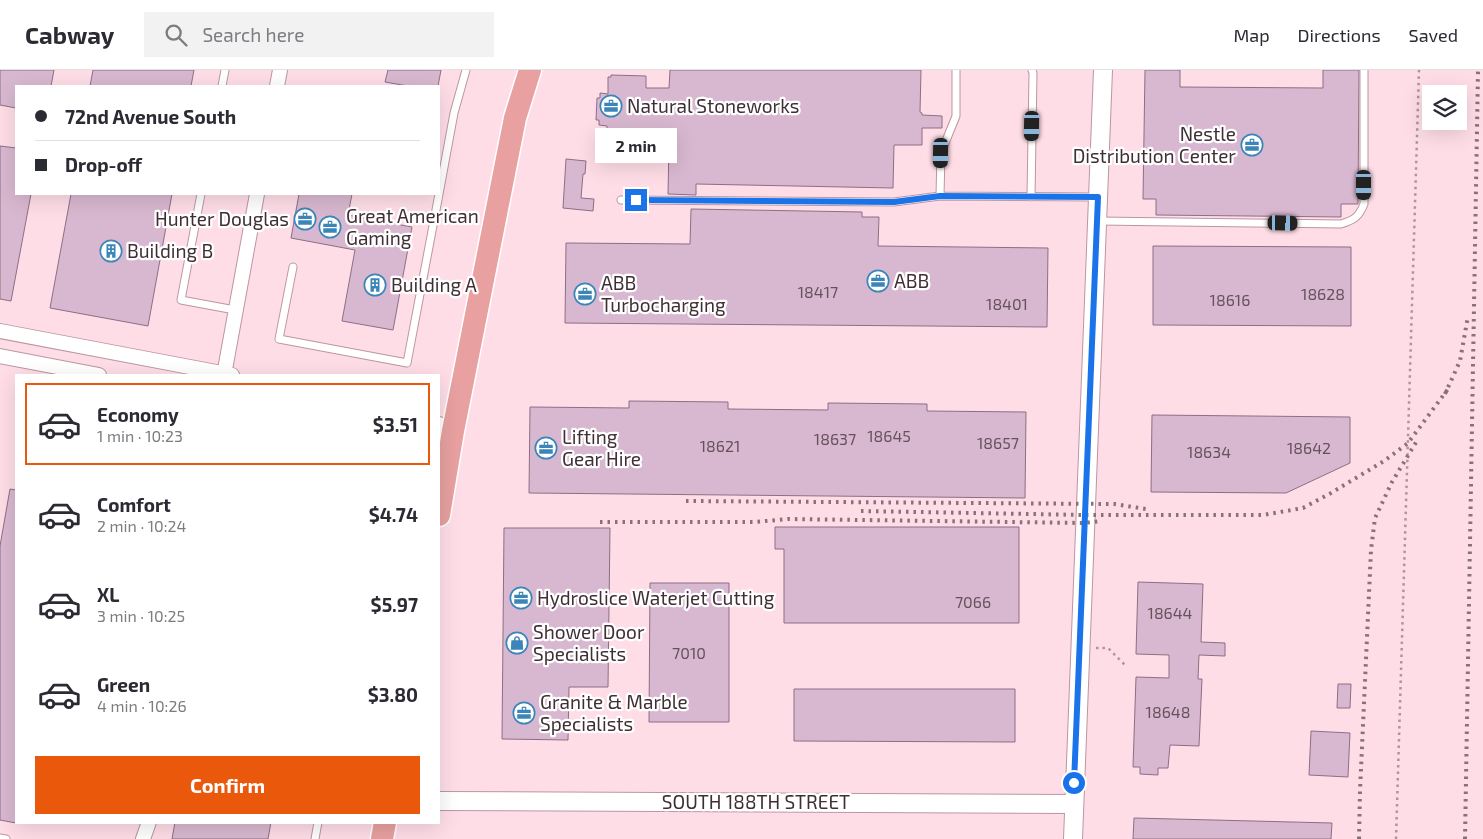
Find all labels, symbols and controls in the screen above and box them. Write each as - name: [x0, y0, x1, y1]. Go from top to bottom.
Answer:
- search box: [144, 12, 494, 57]
- text: Cabway: [25, 20, 114, 49]
- icon: search: [162, 21, 190, 49]
- text: Search here: [202, 23, 304, 46]
- text: Map: [1233, 24, 1270, 46]
- text: Directions: [1298, 24, 1381, 46]
- text: Saved: [1409, 24, 1458, 46]
- map controls: [1422, 85, 1467, 130]
- button: layers: [1422, 85, 1467, 130]
- office icon: Natural Stoneworks: [599, 94, 623, 118]
- place label: Natural Stoneworks: [627, 94, 800, 117]
- text: 72nd Avenue South: [65, 105, 236, 128]
- car: [1024, 111, 1039, 141]
- place label: Nestle Distribution Center: [1073, 122, 1236, 167]
- callout: 2 min: [595, 128, 677, 162]
- office icon: Nestle Distribution Center: [1240, 133, 1264, 157]
- text: 2 min: [616, 136, 656, 155]
- car: [933, 138, 948, 168]
- text: Drop-off: [65, 153, 142, 176]
- car: [1356, 170, 1371, 200]
- route end: [625, 189, 647, 211]
- place label: Great American Gaming: [346, 204, 479, 249]
- place label: Hunter Douglas: [155, 207, 289, 230]
- office icon: Hunter Douglas: [293, 207, 317, 231]
- office icon: Great American Gaming: [318, 215, 342, 239]
- car: [1267, 215, 1298, 231]
- building icon: Building B: [99, 239, 123, 263]
- place label: Building B: [127, 239, 213, 262]
- office icon: ABB: [866, 269, 890, 293]
- place label: ABB: [894, 269, 929, 292]
- place label: ABB Turbocharging: [601, 271, 726, 316]
- building icon: Building A: [363, 273, 387, 297]
- place label: Building A: [391, 273, 477, 296]
- office icon: ABB Turbocharging: [573, 282, 597, 306]
- house number: 18417: [798, 282, 838, 301]
- house number: 18628: [1301, 284, 1345, 303]
- house number: 18616: [1210, 290, 1250, 309]
- house number: 18401: [986, 294, 1028, 313]
- icon: car: [37, 402, 82, 447]
- text: Economy: [97, 403, 179, 426]
- text: $3.51: [373, 413, 418, 436]
- place label: Lifting Gear Hire: [562, 425, 641, 470]
- text: 1 min · 10:23: [97, 426, 183, 445]
- house number: 18645: [867, 426, 911, 445]
- house number: 18637: [814, 429, 856, 448]
- house number: 18657: [977, 433, 1019, 452]
- office icon: Lifting Gear Hire: [534, 436, 558, 460]
- house number: 18621: [700, 436, 740, 455]
- house number: 18642: [1287, 438, 1331, 457]
- house number: 18634: [1187, 442, 1231, 461]
- icon: car: [37, 492, 82, 537]
- text: Comfort: [97, 493, 171, 516]
- text: $4.74: [369, 503, 418, 526]
- text: 2 min · 10:24: [97, 516, 186, 535]
- icon: car: [37, 582, 82, 627]
- text: XL: [97, 583, 119, 606]
- office icon: Hydroslice Waterjet Cutting: [509, 586, 533, 610]
- place label: Hydroslice Waterjet Cutting: [537, 586, 775, 609]
- house number: 7066: [955, 592, 991, 611]
- text: $5.97: [371, 593, 418, 616]
- house number: 18644: [1148, 603, 1193, 622]
- text: 3 min · 10:25: [97, 606, 185, 625]
- place label: Shower Door Specialists: [533, 620, 645, 665]
- shop icon: Shower Door Specialists: [505, 631, 529, 655]
- house number: 7010: [672, 643, 706, 662]
- icon: car: [37, 672, 82, 717]
- text: Green: [97, 673, 150, 696]
- text: $3.80: [368, 683, 418, 706]
- place label: Granite & Marble Specialists: [540, 690, 688, 735]
- text: 4 min · 10:26: [97, 696, 187, 715]
- office icon: Granite & Marble Specialists: [512, 701, 536, 725]
- house number: 18648: [1146, 702, 1190, 721]
- button: Confirm: [35, 756, 420, 814]
- route start: [1063, 772, 1085, 794]
- street label: SOUTH 188TH STREET: [662, 790, 850, 813]

